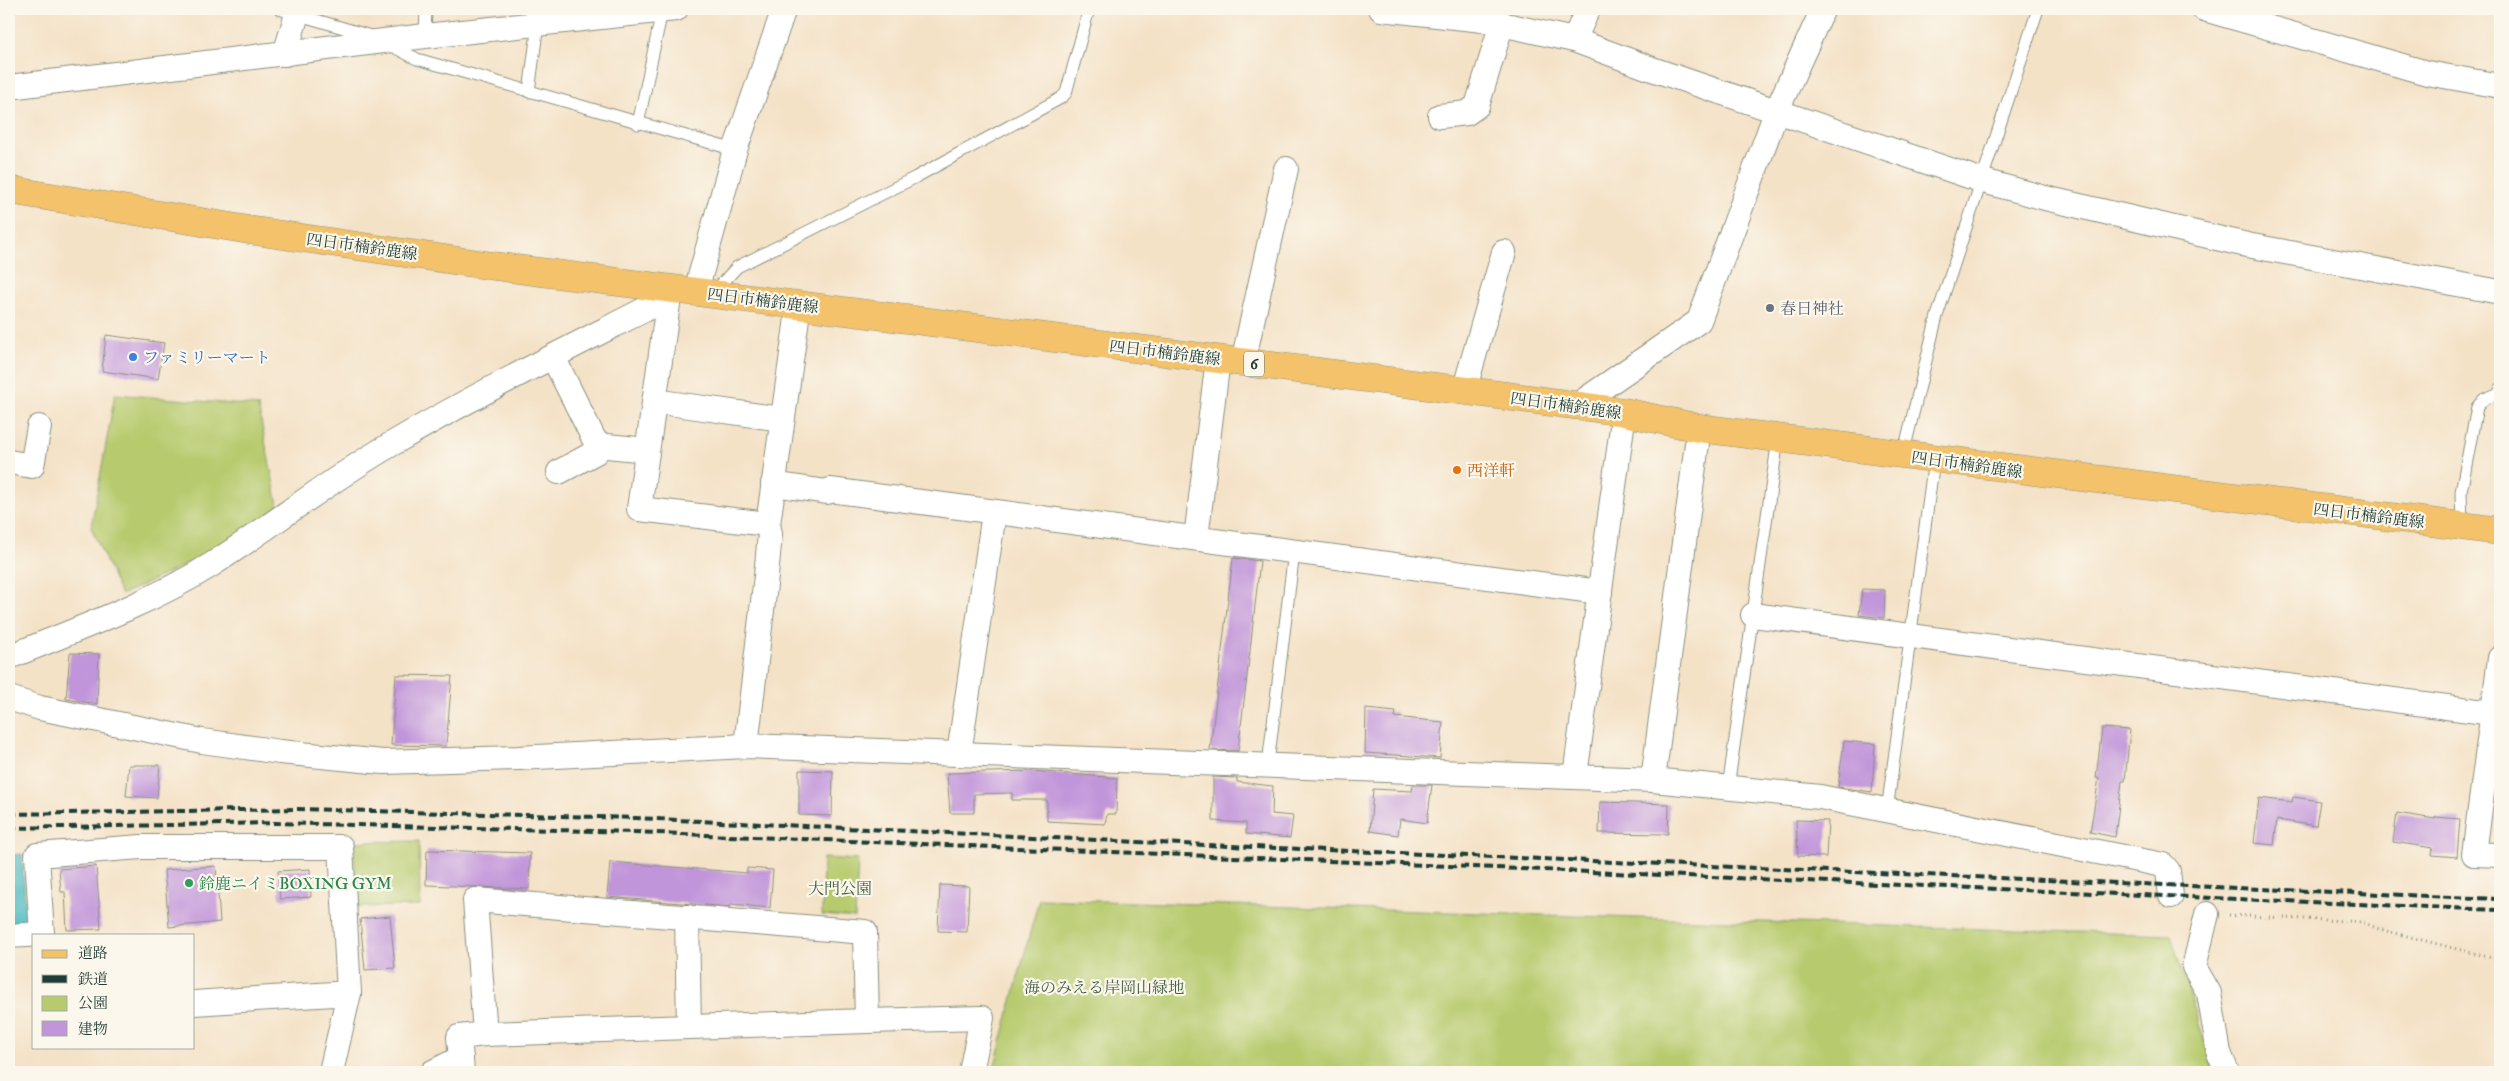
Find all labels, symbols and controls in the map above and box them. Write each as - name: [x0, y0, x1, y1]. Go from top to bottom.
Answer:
- street label: 四日市楠鈴鹿線: [305, 229, 419, 265]
- street label: 四日市楠鈴鹿線: [706, 284, 820, 318]
- place label: 春日神社: [1780, 299, 1844, 319]
- marker: 春日神社: [1764, 302, 1776, 314]
- street label: 四日市楠鈴鹿線: [1108, 336, 1222, 370]
- place label: ファミリーマート: [143, 348, 271, 368]
- marker: ファミリーマート: [127, 351, 139, 363]
- road number: 6: [1244, 352, 1264, 376]
- street label: 四日市楠鈴鹿線: [1509, 388, 1623, 424]
- street label: 四日市楠鈴鹿線: [1910, 447, 2024, 483]
- place label: 西洋軒: [1467, 461, 1515, 481]
- marker: 西洋軒: [1451, 464, 1463, 476]
- street label: 四日市楠鈴鹿線: [2312, 499, 2426, 533]
- place label: 鈴鹿ニイミBOXING GYM: [198, 874, 392, 894]
- marker: 鈴鹿ニイミBOXING GYM: [183, 877, 195, 889]
- park label: 大門公園: [808, 879, 872, 899]
- legend: [32, 934, 195, 1048]
- text: 道路: [78, 944, 108, 963]
- text: 鉄道: [78, 970, 108, 989]
- park label: 海のみえる岸岡山緑地: [1024, 978, 1184, 998]
- text: 公園: [78, 994, 108, 1013]
- text: 建物: [78, 1020, 108, 1039]

